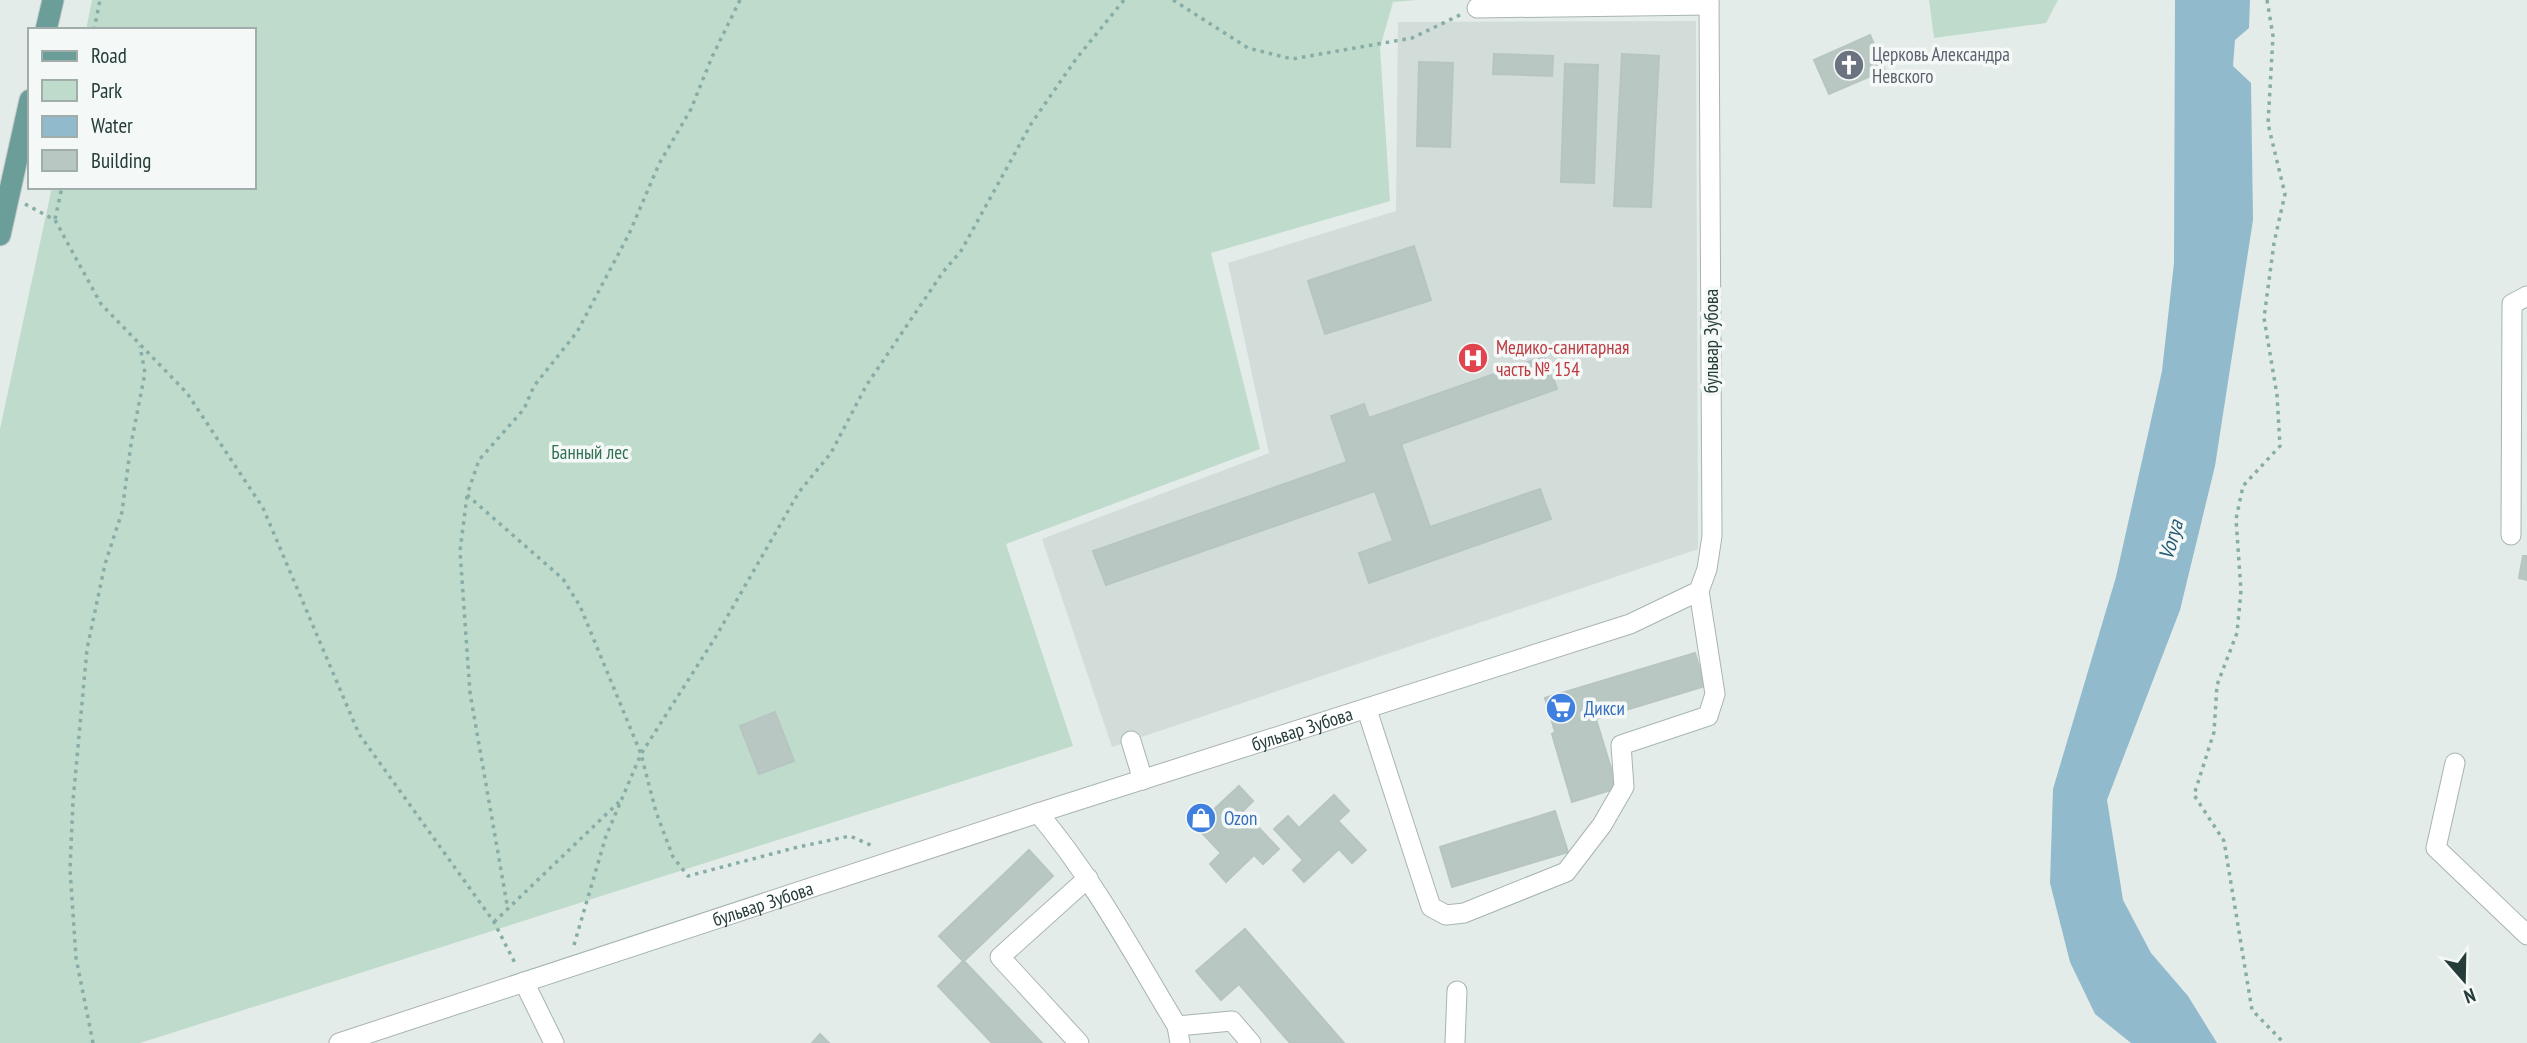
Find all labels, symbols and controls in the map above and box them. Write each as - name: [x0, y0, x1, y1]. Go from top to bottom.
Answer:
- legend: [28, 28, 256, 189]
- text: Road: [91, 42, 127, 69]
- place label: Церковь Александра Невского: [1872, 42, 2010, 88]
- church icon: Церковь Александра Невского: [1832, 48, 1866, 82]
- text: Park: [91, 77, 122, 104]
- text: Water: [91, 112, 133, 139]
- text: Building: [91, 147, 151, 174]
- street label: бульвар Зубова: [1699, 289, 1723, 393]
- place label: Медико-санитарная часть № 154: [1496, 335, 1629, 381]
- hospital icon: Медико-санитарная часть № 154: [1456, 341, 1490, 375]
- park label: Банный лес: [551, 440, 629, 464]
- water label: Vorya: [2152, 515, 2189, 563]
- supermarket icon: Дикси: [1544, 691, 1578, 725]
- place label: Дикси: [1584, 696, 1625, 720]
- street label: бульвар Зубова: [1249, 701, 1355, 756]
- shop icon: Ozon: [1184, 801, 1218, 835]
- place label: Ozon: [1224, 806, 1257, 830]
- street label: бульвар Зубова: [709, 876, 816, 931]
- north arrow: [2429, 945, 2499, 1015]
- text: N: [2461, 983, 2479, 1009]

